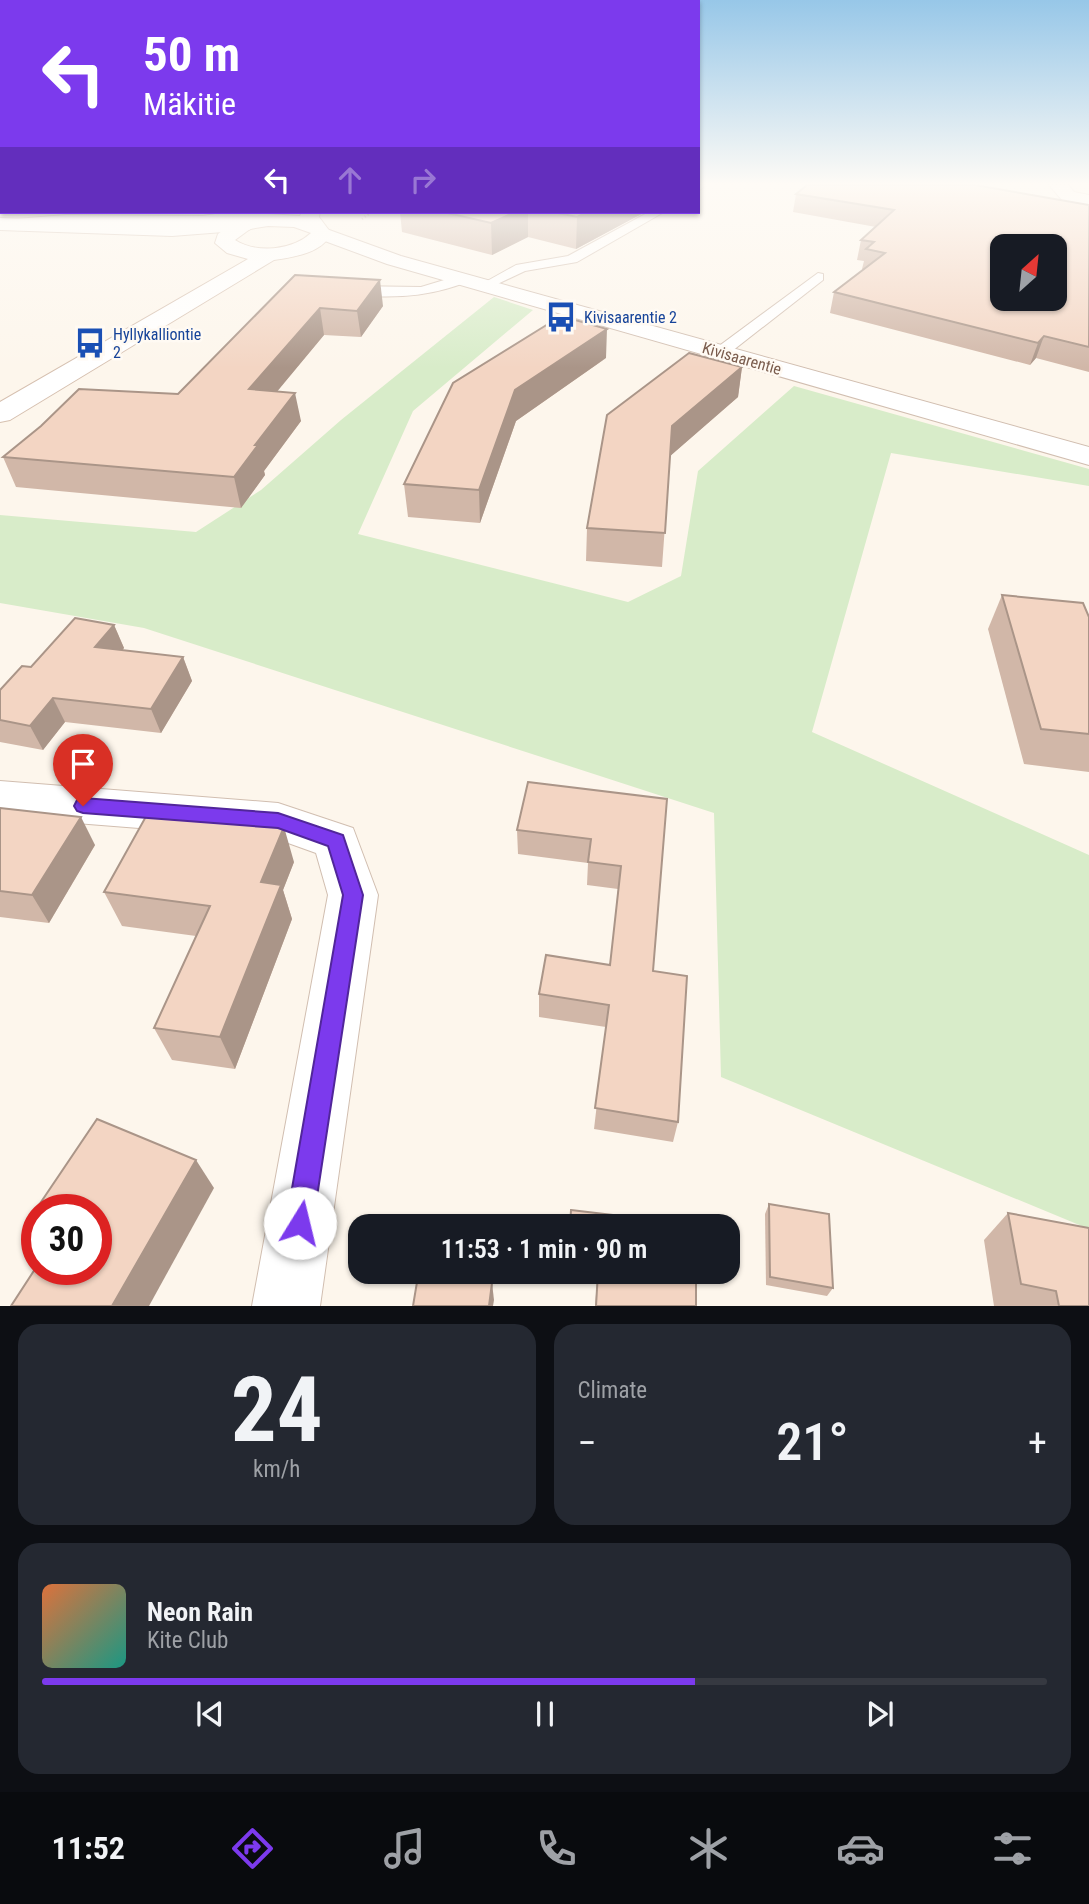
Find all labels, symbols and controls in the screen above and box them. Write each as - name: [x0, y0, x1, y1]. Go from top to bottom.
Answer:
- text: 50 m: [143, 26, 240, 83]
- icon: left: [28, 28, 119, 119]
- text: Mäkitie: [143, 85, 236, 123]
- icon: left: [258, 161, 296, 199]
- icon: ahead: [331, 161, 369, 199]
- icon: right: [404, 161, 442, 199]
- north arrow: [990, 234, 1068, 312]
- map controls: [990, 234, 1067, 311]
- bus stop icon: Kivisaarentie 2: [544, 300, 578, 334]
- place label: Kivisaarentie 2: [584, 308, 677, 327]
- place label: Hyllykalliontie 2: [113, 325, 201, 362]
- bus stop icon: Hyllykalliontie 2: [73, 326, 107, 360]
- street label: Kivisaarentie: [700, 338, 784, 379]
- pin: [53, 734, 113, 806]
- icon: arrive: [64, 745, 102, 783]
- position arrow: [263, 1186, 337, 1260]
- speed limit sign: 30: [21, 1194, 112, 1285]
- text: 11:53 · 1 min · 90 m: [441, 1234, 647, 1264]
- text: 24: [231, 1357, 323, 1463]
- text: Climate: [578, 1377, 647, 1404]
- text: 21°: [776, 1412, 848, 1473]
- text: −: [578, 1421, 597, 1465]
- text: +: [1028, 1421, 1047, 1465]
- text: km/h: [253, 1456, 300, 1483]
- text: Neon Rain: [147, 1597, 253, 1627]
- text: Kite Club: [147, 1627, 228, 1654]
- icon: previous: [191, 1695, 229, 1733]
- icon: pause: [526, 1695, 564, 1733]
- icon: next: [861, 1695, 899, 1733]
- icon: directions: [228, 1824, 277, 1873]
- icon: music: [380, 1824, 429, 1873]
- icon: phone: [532, 1824, 581, 1873]
- icon: climate: [684, 1824, 733, 1873]
- icon: car: [836, 1824, 885, 1873]
- icon: filters: [988, 1824, 1037, 1873]
- text: 11:52: [52, 1829, 125, 1867]

